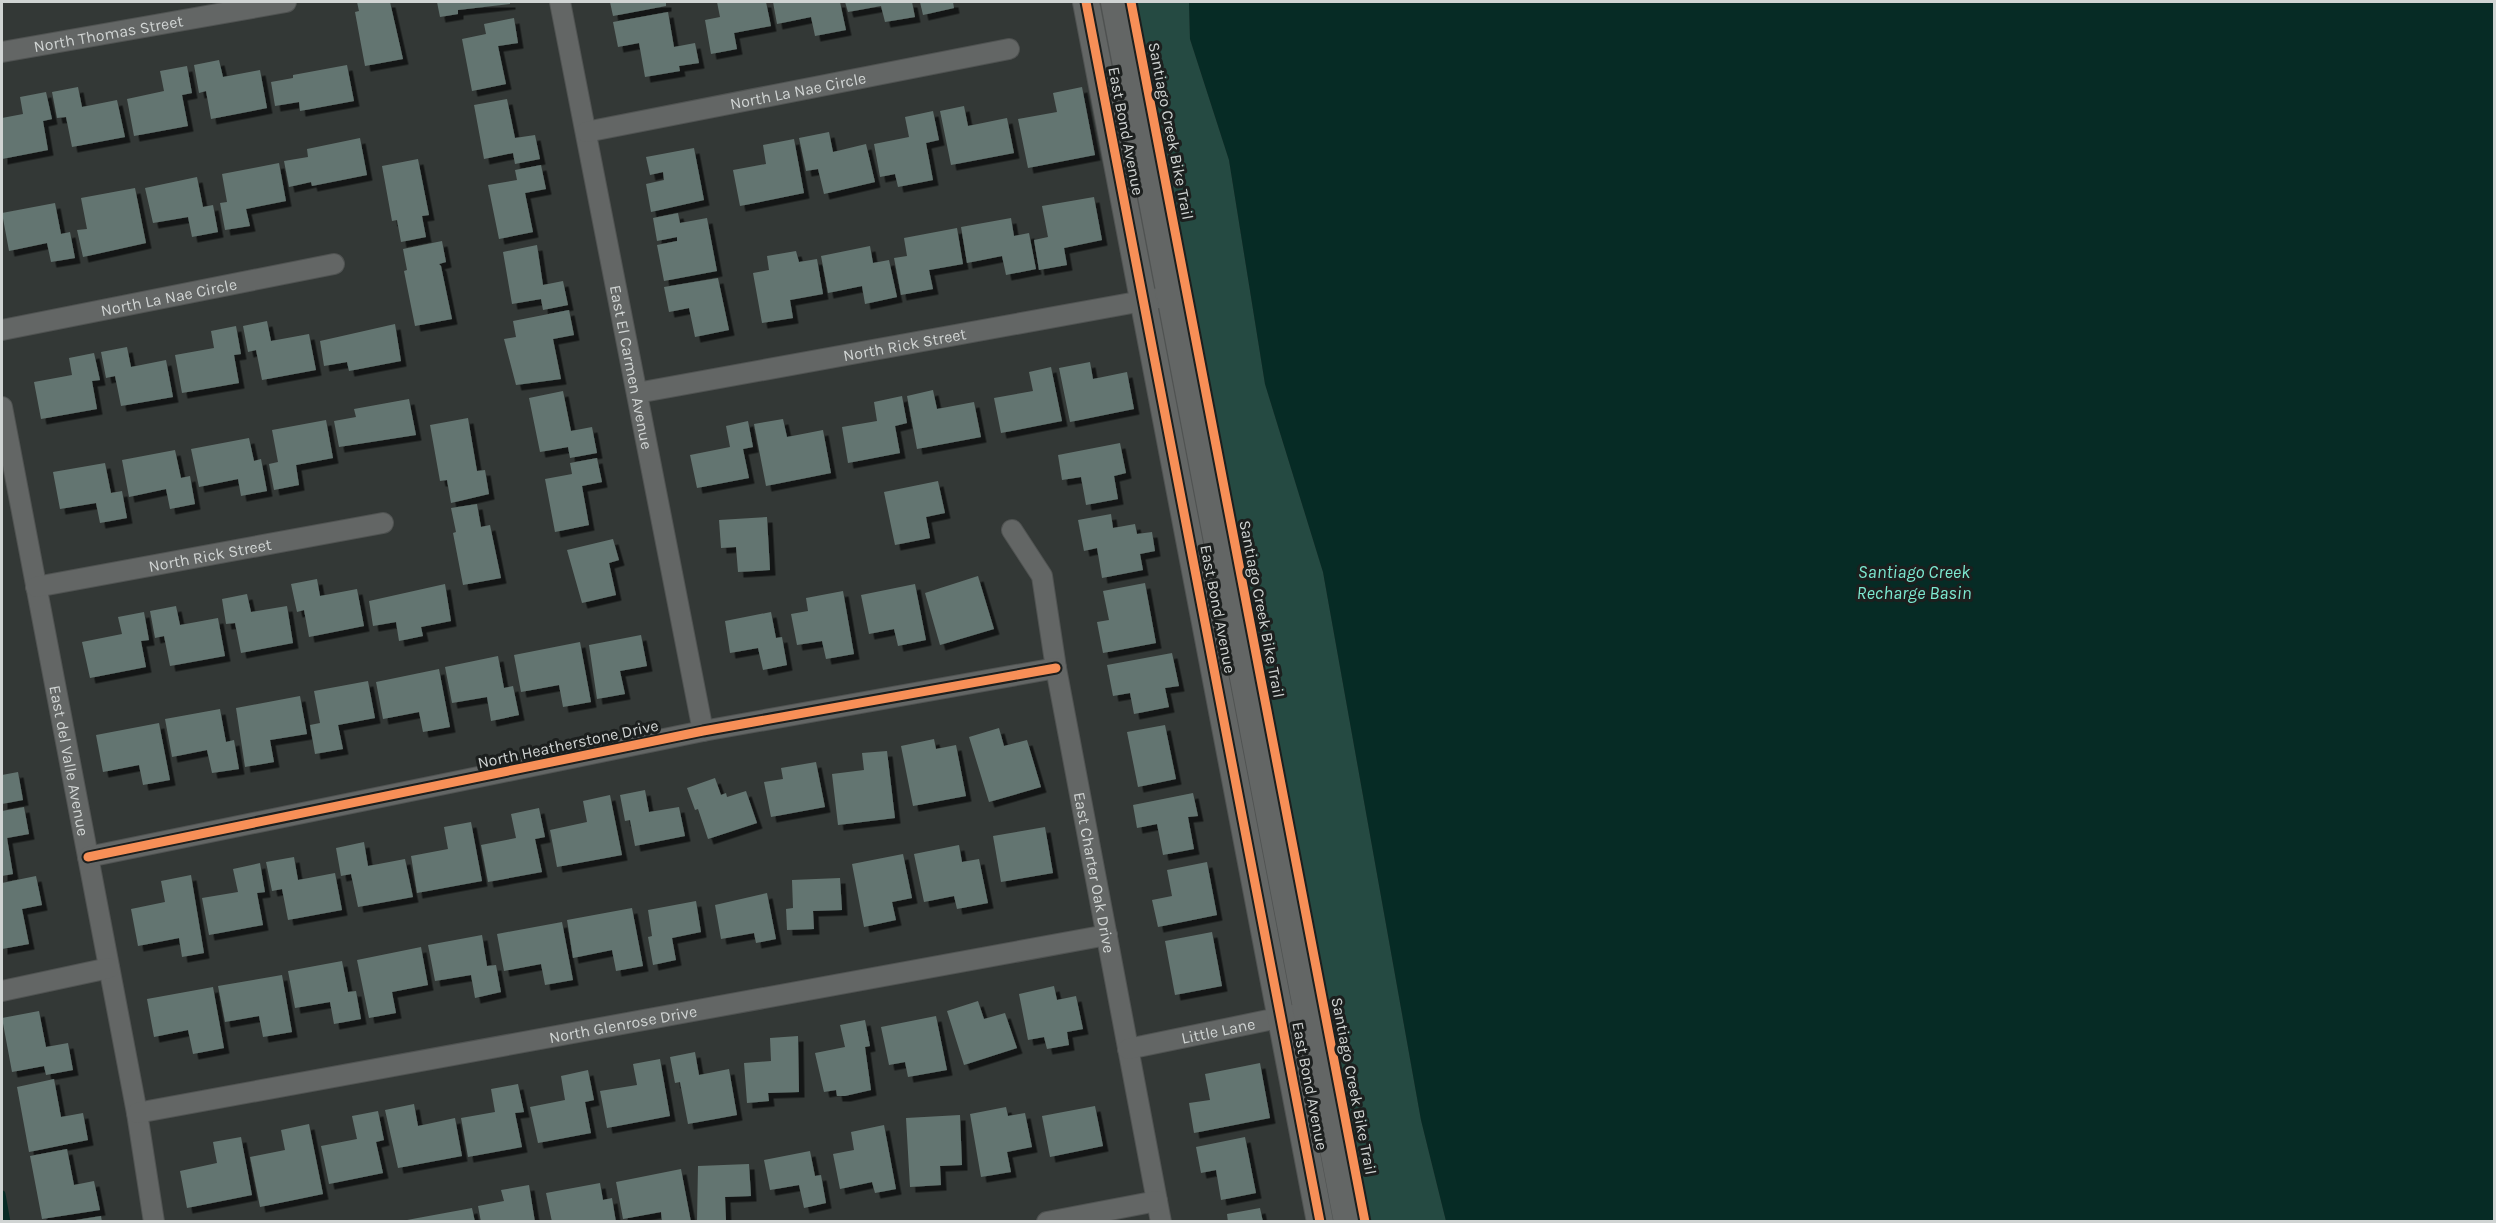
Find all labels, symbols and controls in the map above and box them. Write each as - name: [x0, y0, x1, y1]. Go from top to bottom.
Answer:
- street label: North Thomas Street: [32, 11, 185, 56]
- street label: Santiago Creek Bike Trail: [1144, 41, 1198, 221]
- street label: East Bond Avenue: [1104, 65, 1148, 197]
- street label: North La Nae Circle: [728, 68, 868, 113]
- street label: North La Nae Circle: [99, 274, 238, 320]
- street label: East El Carmen Avenue: [606, 283, 657, 451]
- street label: North Rick Street: [842, 324, 968, 365]
- street label: Santiago Creek Bike Trail: [1235, 519, 1289, 699]
- street label: North Rick Street: [147, 534, 273, 576]
- street label: East Bond Avenue: [1196, 543, 1240, 675]
- water label: Santiago Creek Recharge Basin: [1857, 561, 1971, 604]
- street label: East del Valle Avenue: [46, 684, 93, 838]
- street label: North Heatherstone Drive: [476, 716, 660, 772]
- street label: East Charter Oak Drive: [1070, 790, 1119, 954]
- street label: Santiago Creek Bike Trail: [1327, 996, 1381, 1176]
- street label: North Glenrose Drive: [547, 1001, 698, 1047]
- street label: Little Lane: [1179, 1014, 1257, 1047]
- street label: East Bond Avenue: [1288, 1020, 1332, 1152]

